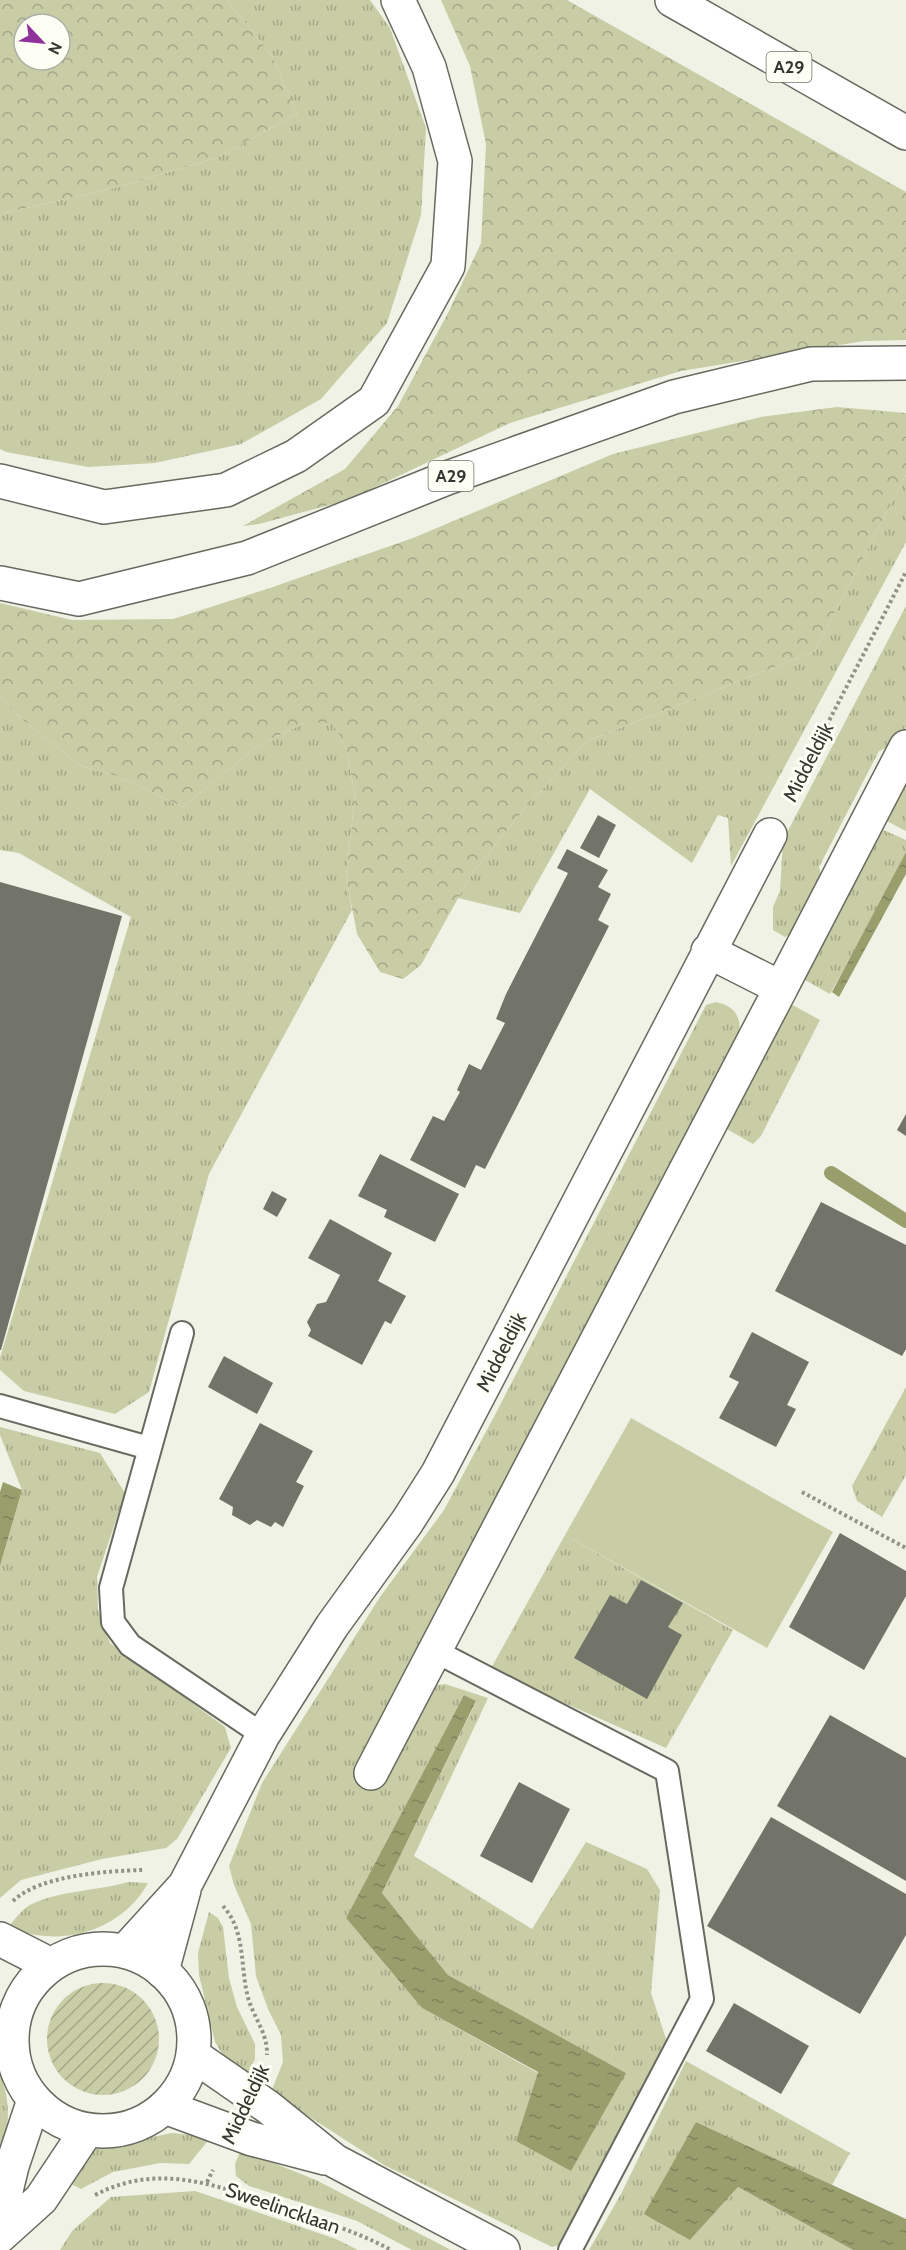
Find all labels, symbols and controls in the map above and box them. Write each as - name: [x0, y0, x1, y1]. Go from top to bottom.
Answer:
- north arrow: [12, 12, 72, 72]
- text: N: [44, 39, 66, 58]
- road number: A29: [766, 52, 812, 82]
- road number: A29: [428, 461, 474, 491]
- street label: Middeldijk: [778, 718, 838, 806]
- street label: Middeldijk: [471, 1308, 531, 1396]
- street label: Middeldijk: [216, 2060, 274, 2148]
- street label: Sweelincklaan: [223, 2177, 343, 2239]

